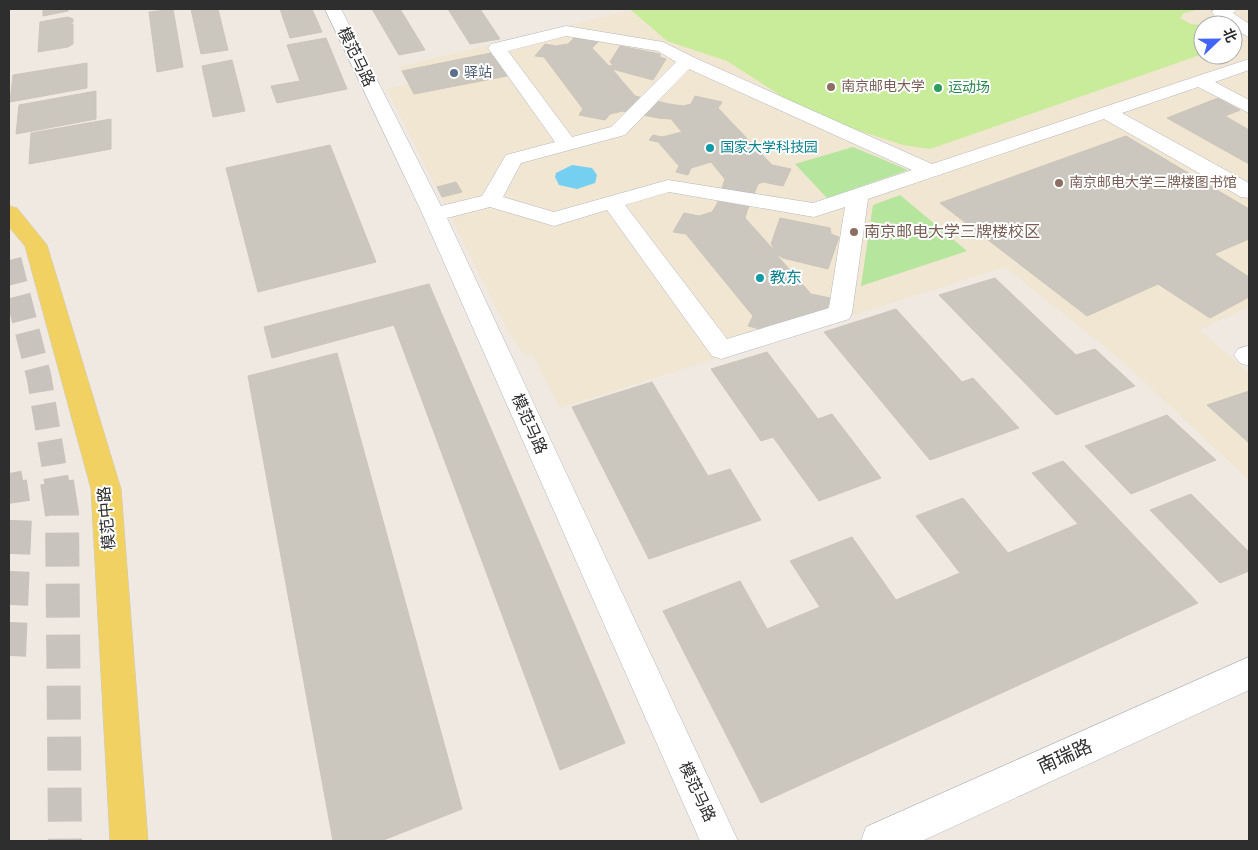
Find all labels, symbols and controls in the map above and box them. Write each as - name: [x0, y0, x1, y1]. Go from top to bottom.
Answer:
- north arrow: [1193, 15, 1243, 65]
- street label: 模范马路: [332, 23, 380, 91]
- text: 北: [1217, 25, 1241, 46]
- place label: 驿站: [464, 63, 492, 83]
- marker: 驿站: [448, 67, 460, 79]
- place label: 南京邮电大学: [841, 77, 925, 97]
- place label: 运动场: [948, 78, 990, 98]
- marker: 南京邮电大学: [825, 81, 837, 93]
- marker: 运动场: [932, 82, 944, 94]
- place label: 国家大学科技园: [720, 138, 818, 158]
- marker: 国家大学科技园: [704, 142, 716, 154]
- place label: 南京邮电大学三牌楼图书馆: [1069, 173, 1237, 193]
- marker: 南京邮电大学三牌楼图书馆: [1053, 177, 1065, 189]
- place label: 南京邮电大学三牌楼校区: [864, 221, 1040, 243]
- marker: 南京邮电大学三牌楼校区: [848, 226, 860, 238]
- place label: 教东: [770, 267, 802, 289]
- marker: 教东: [754, 272, 766, 284]
- street label: 模范马路: [506, 390, 552, 458]
- street label: 模范中路: [93, 485, 121, 551]
- street label: 南瑞路: [1033, 733, 1097, 781]
- street label: 模范马路: [674, 758, 720, 826]

